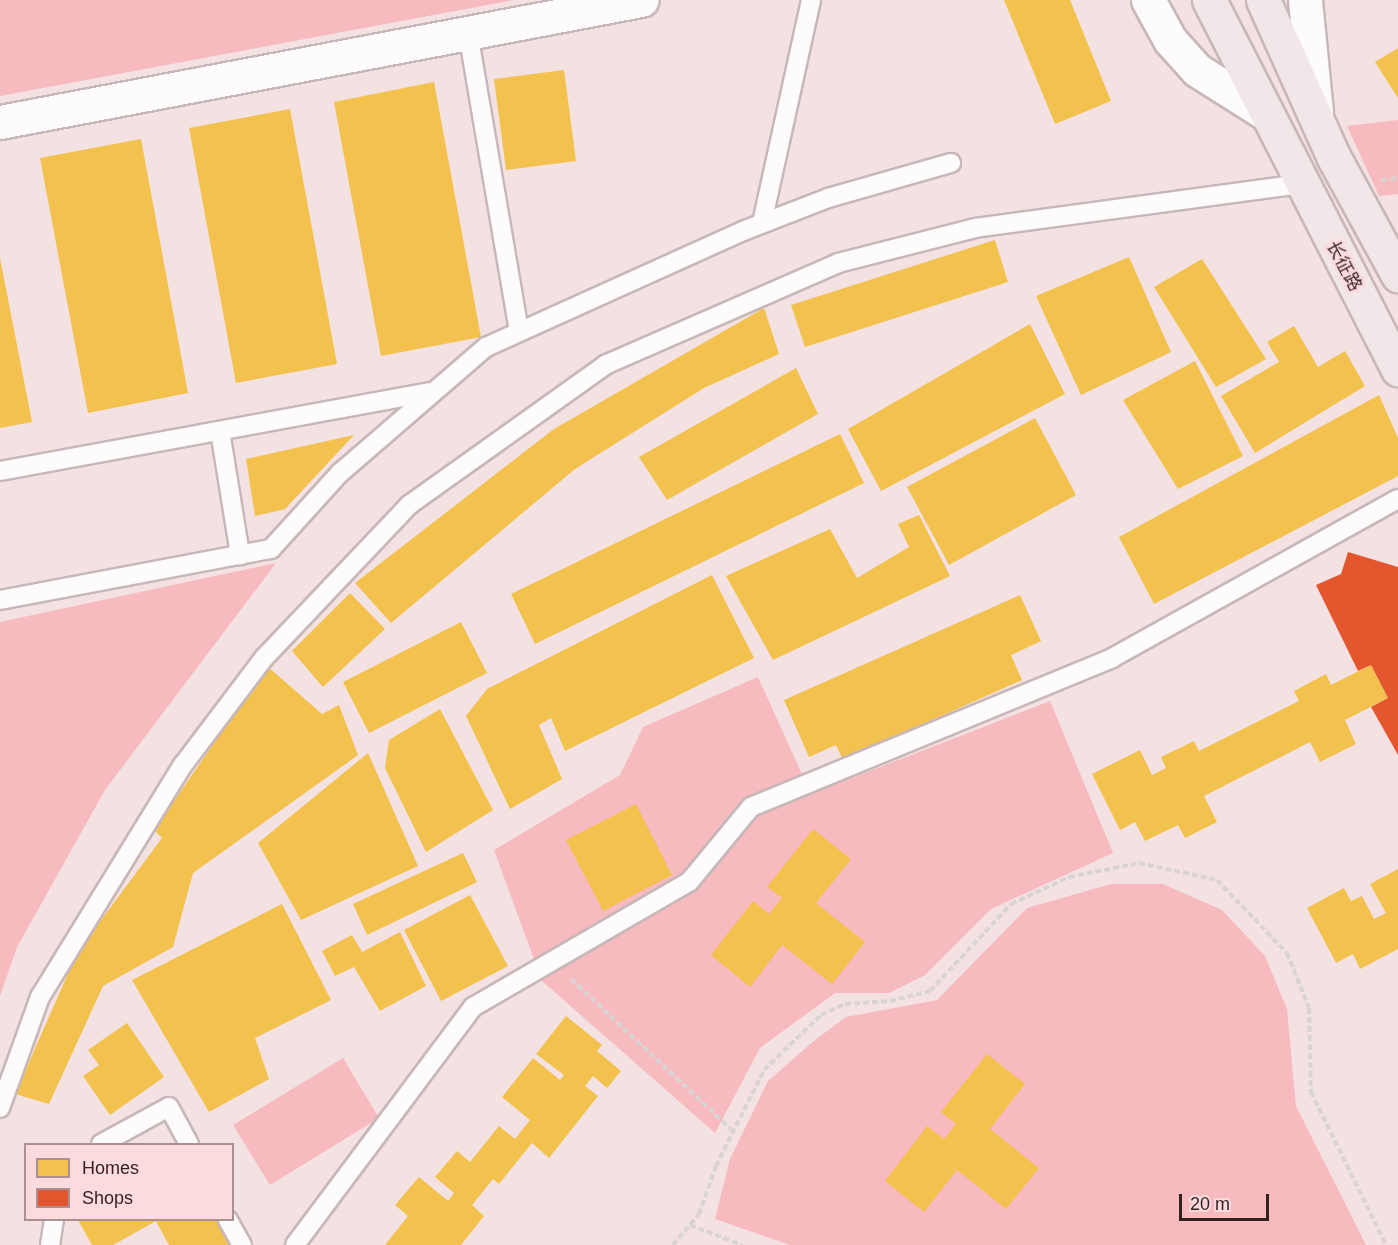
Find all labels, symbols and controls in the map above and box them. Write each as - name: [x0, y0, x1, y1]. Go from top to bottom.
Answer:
- street label: 长征路: [1322, 237, 1366, 295]
- legend: [24, 1143, 234, 1221]
- text: Homes: [82, 1158, 139, 1178]
- scale bar: [1182, 1182, 1272, 1220]
- text: Shops: [82, 1188, 133, 1208]
- text: 20 m: [1190, 1194, 1230, 1214]

